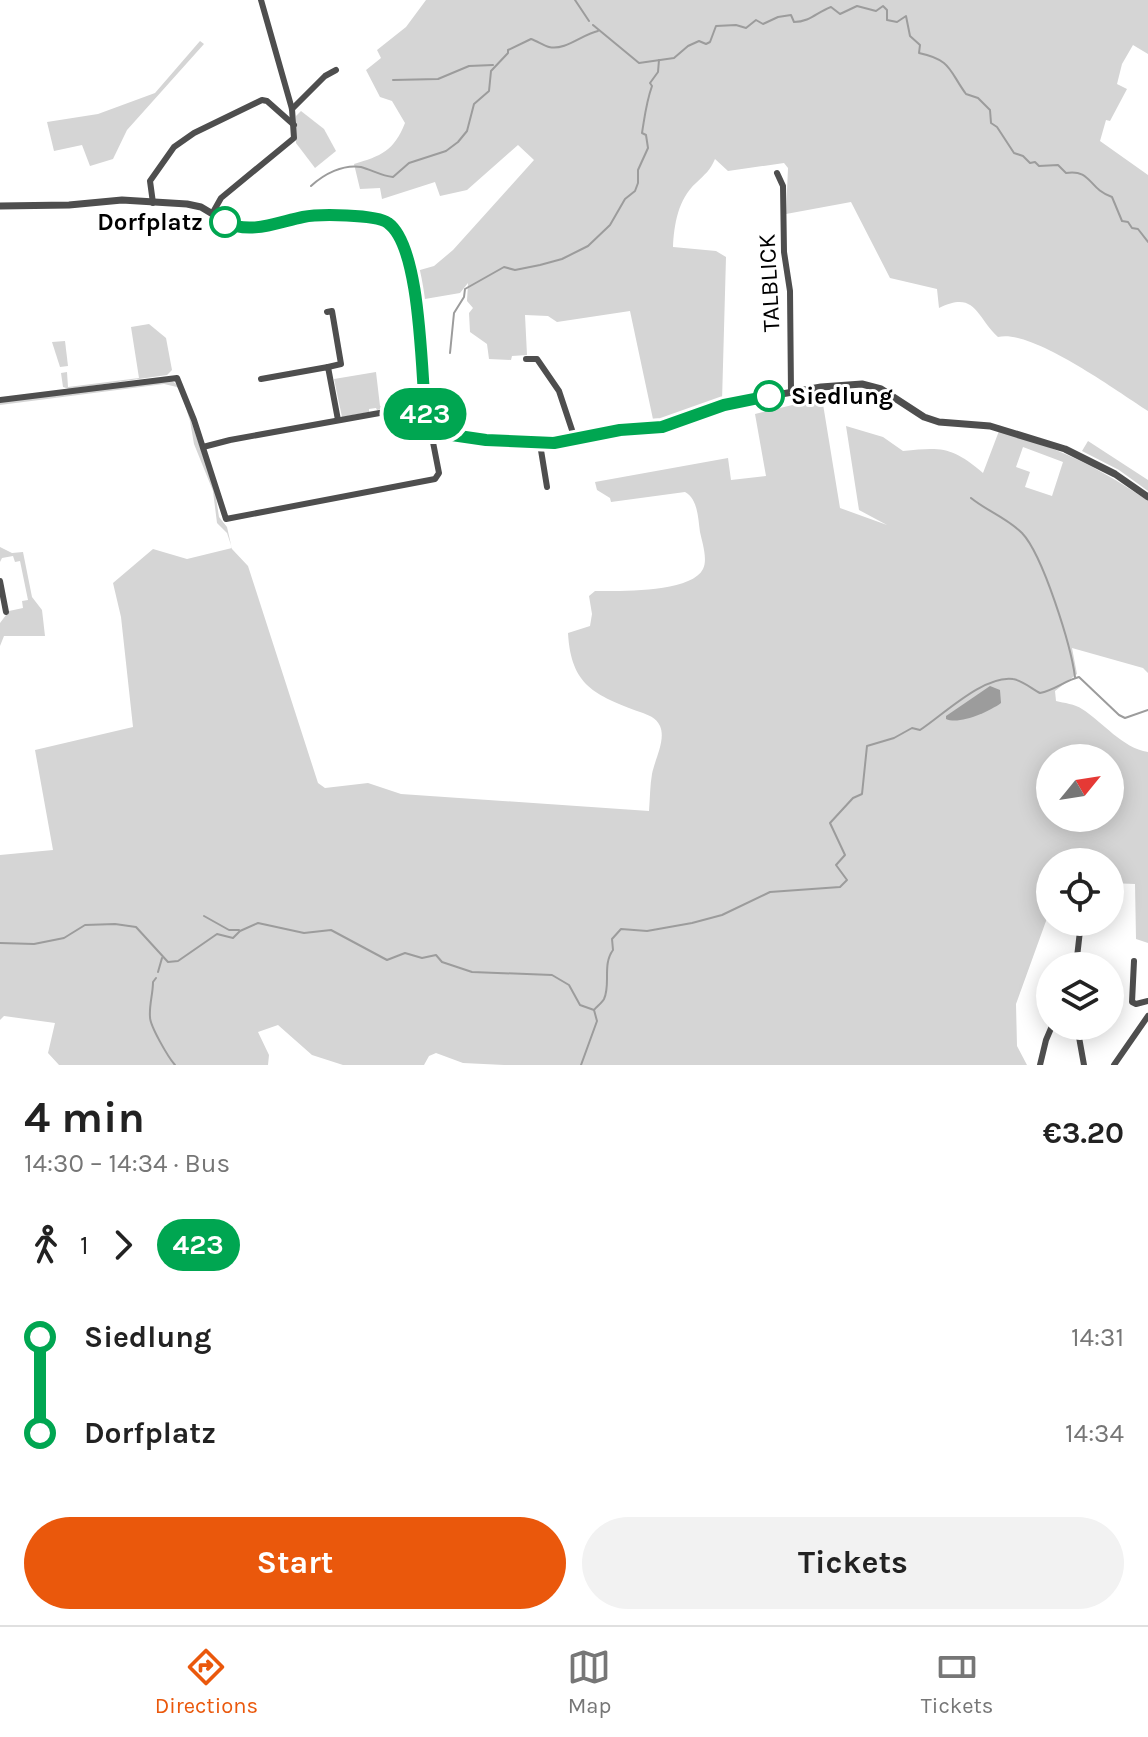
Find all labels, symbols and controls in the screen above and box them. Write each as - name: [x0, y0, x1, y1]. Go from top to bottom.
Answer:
- marker: Dorfplatz: [210, 207, 240, 237]
- place label: Dorfplatz: [97, 208, 203, 236]
- street label: TALBLICK: [752, 233, 786, 333]
- marker: Siedlung: [754, 381, 784, 411]
- place label: Siedlung: [791, 382, 893, 410]
- line badge: 423: [379, 388, 471, 440]
- text: 423: [399, 397, 451, 430]
- north arrow: [1036, 744, 1124, 832]
- map controls: [1036, 744, 1124, 1040]
- button: locate: [1036, 848, 1124, 936]
- button: layers: [1036, 952, 1124, 1040]
- text: 4 min: [24, 1092, 145, 1143]
- text: €3.20: [1043, 1115, 1124, 1151]
- text: 14:30 – 14:34 · Bus: [24, 1148, 230, 1179]
- icon: walk: [24, 1223, 68, 1267]
- icon: forward: [101, 1223, 145, 1267]
- text: 423: [173, 1228, 224, 1261]
- text: 1: [80, 1230, 89, 1261]
- text: Siedlung: [84, 1319, 211, 1355]
- text: 14:31: [1071, 1322, 1124, 1353]
- text: Dorfplatz: [84, 1415, 216, 1451]
- text: 14:34: [1065, 1418, 1124, 1449]
- button: Start: [24, 1517, 566, 1609]
- button: Tickets: [582, 1517, 1124, 1609]
- tab: Directions: [155, 1645, 258, 1719]
- tab: Map: [567, 1645, 611, 1719]
- tab: Tickets: [921, 1645, 993, 1719]

